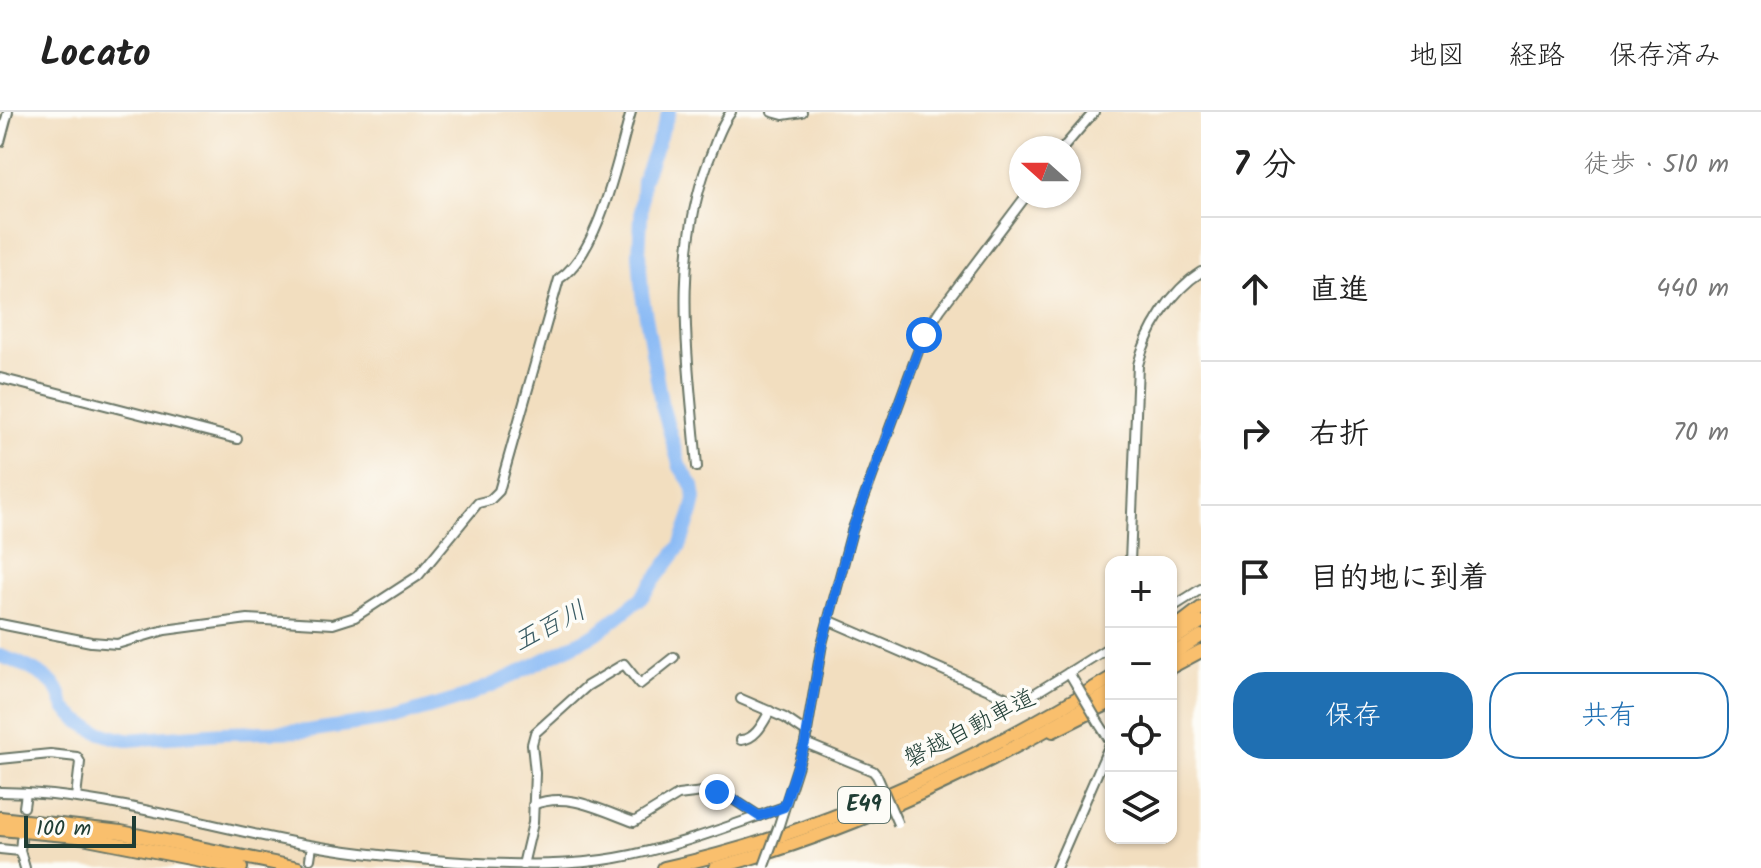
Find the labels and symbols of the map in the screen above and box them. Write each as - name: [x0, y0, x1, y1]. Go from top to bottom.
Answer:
- north arrow: [1009, 136, 1081, 208]
- route start: [906, 317, 942, 353]
- water label: 五百川: [506, 591, 594, 663]
- street label: 磐越自動車道: [897, 679, 1043, 779]
- route end: [699, 774, 735, 810]
- road number: E49: [838, 787, 890, 823]
- scale bar: [24, 812, 136, 848]

